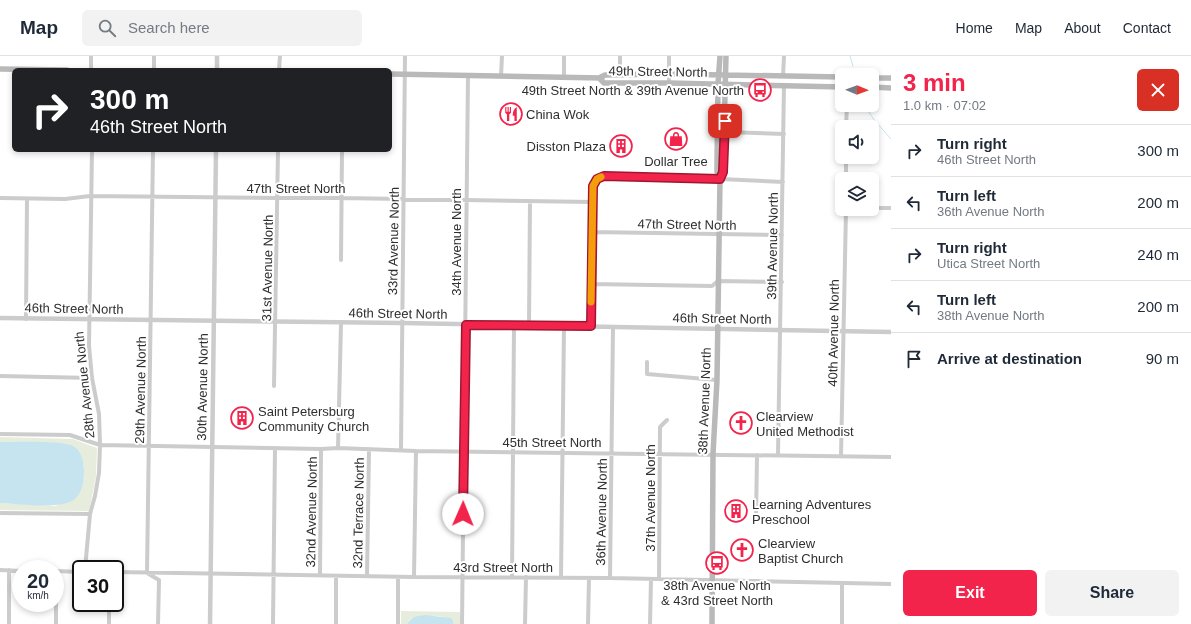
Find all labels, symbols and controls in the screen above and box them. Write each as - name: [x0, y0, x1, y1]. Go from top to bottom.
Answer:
- search box: [82, 10, 362, 46]
- text: Map: [20, 17, 58, 38]
- icon: search: [96, 17, 118, 39]
- text: Search here: [128, 19, 210, 36]
- text: Home: [956, 20, 993, 36]
- text: Map: [1015, 20, 1042, 36]
- text: About: [1064, 20, 1101, 36]
- text: Contact: [1123, 20, 1171, 36]
- street label: 49th Street North: [608, 63, 708, 80]
- north arrow: [835, 68, 879, 112]
- map controls: [835, 68, 879, 216]
- text: 3 min: [903, 69, 966, 96]
- button: close: [1137, 69, 1179, 111]
- bus stop icon: 49th Street North & 39th Avenue North: [747, 77, 773, 103]
- place label: 49th Street North & 39th Avenue North: [522, 83, 744, 98]
- icon: right: [24, 84, 76, 136]
- text: 300 m: [90, 84, 169, 115]
- text: 1.0 km · 07:02: [903, 98, 986, 113]
- restaurant icon: China Wok: [498, 101, 524, 127]
- pin: [708, 104, 742, 138]
- place label: China Wok: [526, 107, 590, 122]
- icon: arrive: [714, 110, 736, 132]
- text: 46th Street North: [90, 117, 227, 137]
- button: sound: [835, 120, 879, 164]
- shop icon: Dollar Tree: [663, 126, 689, 152]
- building icon: Disston Plaza: [608, 133, 634, 159]
- text: Turn right: [937, 135, 1007, 152]
- place label: Disston Plaza: [527, 139, 607, 154]
- icon: right: [903, 140, 925, 162]
- text: 300 m: [1137, 142, 1179, 159]
- text: 46th Street North: [937, 152, 1036, 167]
- place label: Dollar Tree: [644, 154, 708, 169]
- button: layers: [835, 172, 879, 216]
- street label: 47th Street North: [247, 181, 346, 196]
- street label: 33rd Avenue North: [385, 187, 402, 295]
- text: Turn left: [937, 187, 996, 204]
- street label: 34th Avenue North: [449, 188, 464, 296]
- street label: 39th Avenue North: [764, 192, 781, 300]
- icon: left: [903, 192, 925, 214]
- text: 200 m: [1137, 194, 1179, 211]
- text: 36th Avenue North: [937, 204, 1044, 219]
- street label: 31st Avenue North: [259, 215, 276, 321]
- street label: 47th Street North: [637, 216, 737, 233]
- text: Turn right: [937, 239, 1007, 256]
- icon: right: [903, 244, 925, 266]
- text: 240 m: [1137, 246, 1179, 263]
- text: Utica Street North: [937, 256, 1040, 271]
- street label: 40th Avenue North: [825, 279, 842, 387]
- text: Turn left: [937, 291, 996, 308]
- icon: left: [903, 296, 925, 318]
- text: 200 m: [1137, 298, 1179, 315]
- street label: 46th Street North: [24, 300, 124, 317]
- street label: 46th Street North: [348, 305, 448, 322]
- text: 38th Avenue North: [937, 308, 1044, 323]
- street label: 46th Street North: [672, 310, 772, 327]
- street label: 28th Avenue North: [71, 331, 98, 439]
- street label: 30th Avenue North: [194, 333, 211, 441]
- street label: 29th Avenue North: [132, 336, 149, 444]
- street label: 38th Avenue North: [695, 347, 714, 455]
- icon: arrive: [903, 348, 925, 370]
- text: Arrive at destination: [937, 350, 1082, 367]
- text: 90 m: [1146, 350, 1179, 367]
- place label: Saint Petersburg Community Church: [258, 404, 369, 434]
- building icon: Saint Petersburg Community Church: [229, 405, 255, 431]
- place label: Clearview United Methodist: [756, 409, 854, 439]
- church icon: Clearview United Methodist: [728, 410, 754, 436]
- street label: 45th Street North: [503, 435, 602, 450]
- street label: 37th Avenue North: [643, 444, 658, 552]
- street label: 32nd Avenue North: [303, 456, 320, 568]
- street label: 32nd Terrace North: [350, 457, 367, 569]
- street label: 36th Avenue North: [593, 458, 610, 566]
- position arrow: [442, 493, 484, 535]
- place label: Learning Adventures Preschool: [752, 497, 872, 527]
- building icon: Learning Adventures Preschool: [723, 498, 749, 524]
- place label: Clearview Baptist Church: [758, 536, 843, 566]
- church icon: Clearview Baptist Church: [729, 537, 755, 563]
- bus stop icon: 38th Avenue North & 43rd Street North: [704, 550, 730, 576]
- speed limit sign: 30: [72, 560, 124, 612]
- street label: 43rd Street North: [453, 560, 553, 575]
- text: 20: [27, 570, 49, 592]
- button: Exit: [903, 570, 1037, 616]
- button: Share: [1045, 570, 1179, 616]
- place label: 38th Avenue North & 43rd Street North: [661, 578, 773, 608]
- text: km/h: [27, 590, 49, 601]

